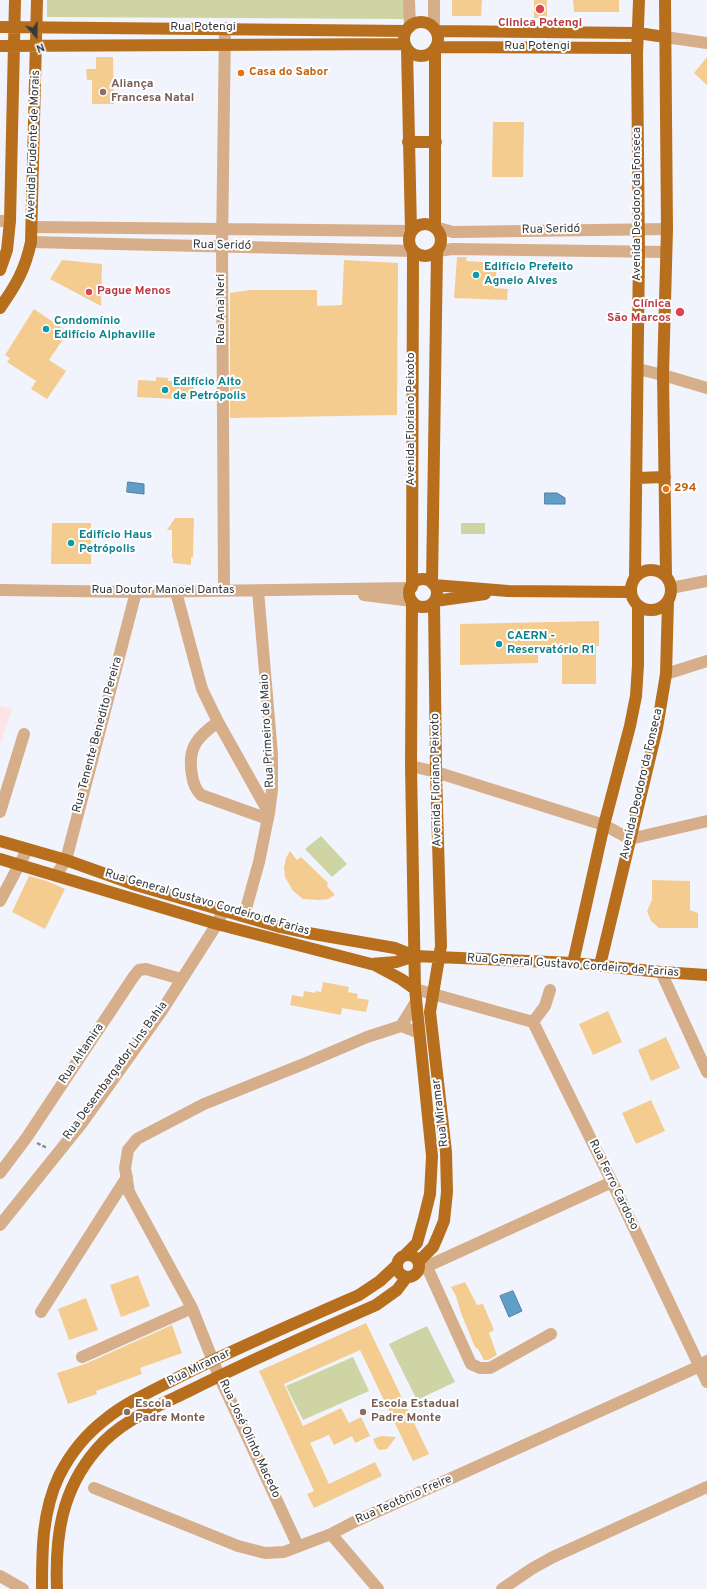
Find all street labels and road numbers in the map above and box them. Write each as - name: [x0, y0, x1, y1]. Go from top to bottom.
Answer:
- street label: Rua Potengi: [170, 21, 236, 35]
- street label: Rua Potengi: [504, 40, 570, 54]
- street label: Avenida Prudente de Morais: [24, 70, 44, 220]
- street label: Avenida Deodoro da Fonseca: [631, 127, 645, 281]
- street label: Rua Seridó: [522, 222, 580, 238]
- street label: Rua Seridó: [193, 238, 251, 254]
- street label: Rua Ana Neri: [215, 274, 229, 344]
- street label: Avenida Floriano Peixoto: [405, 352, 419, 486]
- street label: Rua Doutor Manoel Dantas: [91, 584, 235, 598]
- street label: Rua Tenente Benedito Pereira: [70, 656, 126, 814]
- street label: Rua Primeiro de Maio: [258, 674, 278, 788]
- street label: Avenida Deodoro da Fonseca: [618, 707, 666, 861]
- street label: Avenida Floriano Peixoto: [429, 713, 445, 847]
- street label: Rua General Gustavo Cordeiro de Farias: [103, 867, 311, 939]
- street label: Rua General Gustavo Cordeiro de Farias: [467, 951, 679, 981]
- street label: Rua Desembargador Lins Bahia: [61, 999, 171, 1143]
- street label: Rua Altamira: [56, 1021, 108, 1087]
- street label: Rua Miramar: [430, 1078, 452, 1148]
- street label: Rua Ferro Cardoso: [585, 1137, 641, 1233]
- street label: Rua Miramar: [165, 1346, 233, 1390]
- street label: Rua José Olinto Macedo: [215, 1377, 283, 1501]
- street label: Rua Teotônio Freire: [354, 1472, 454, 1528]

